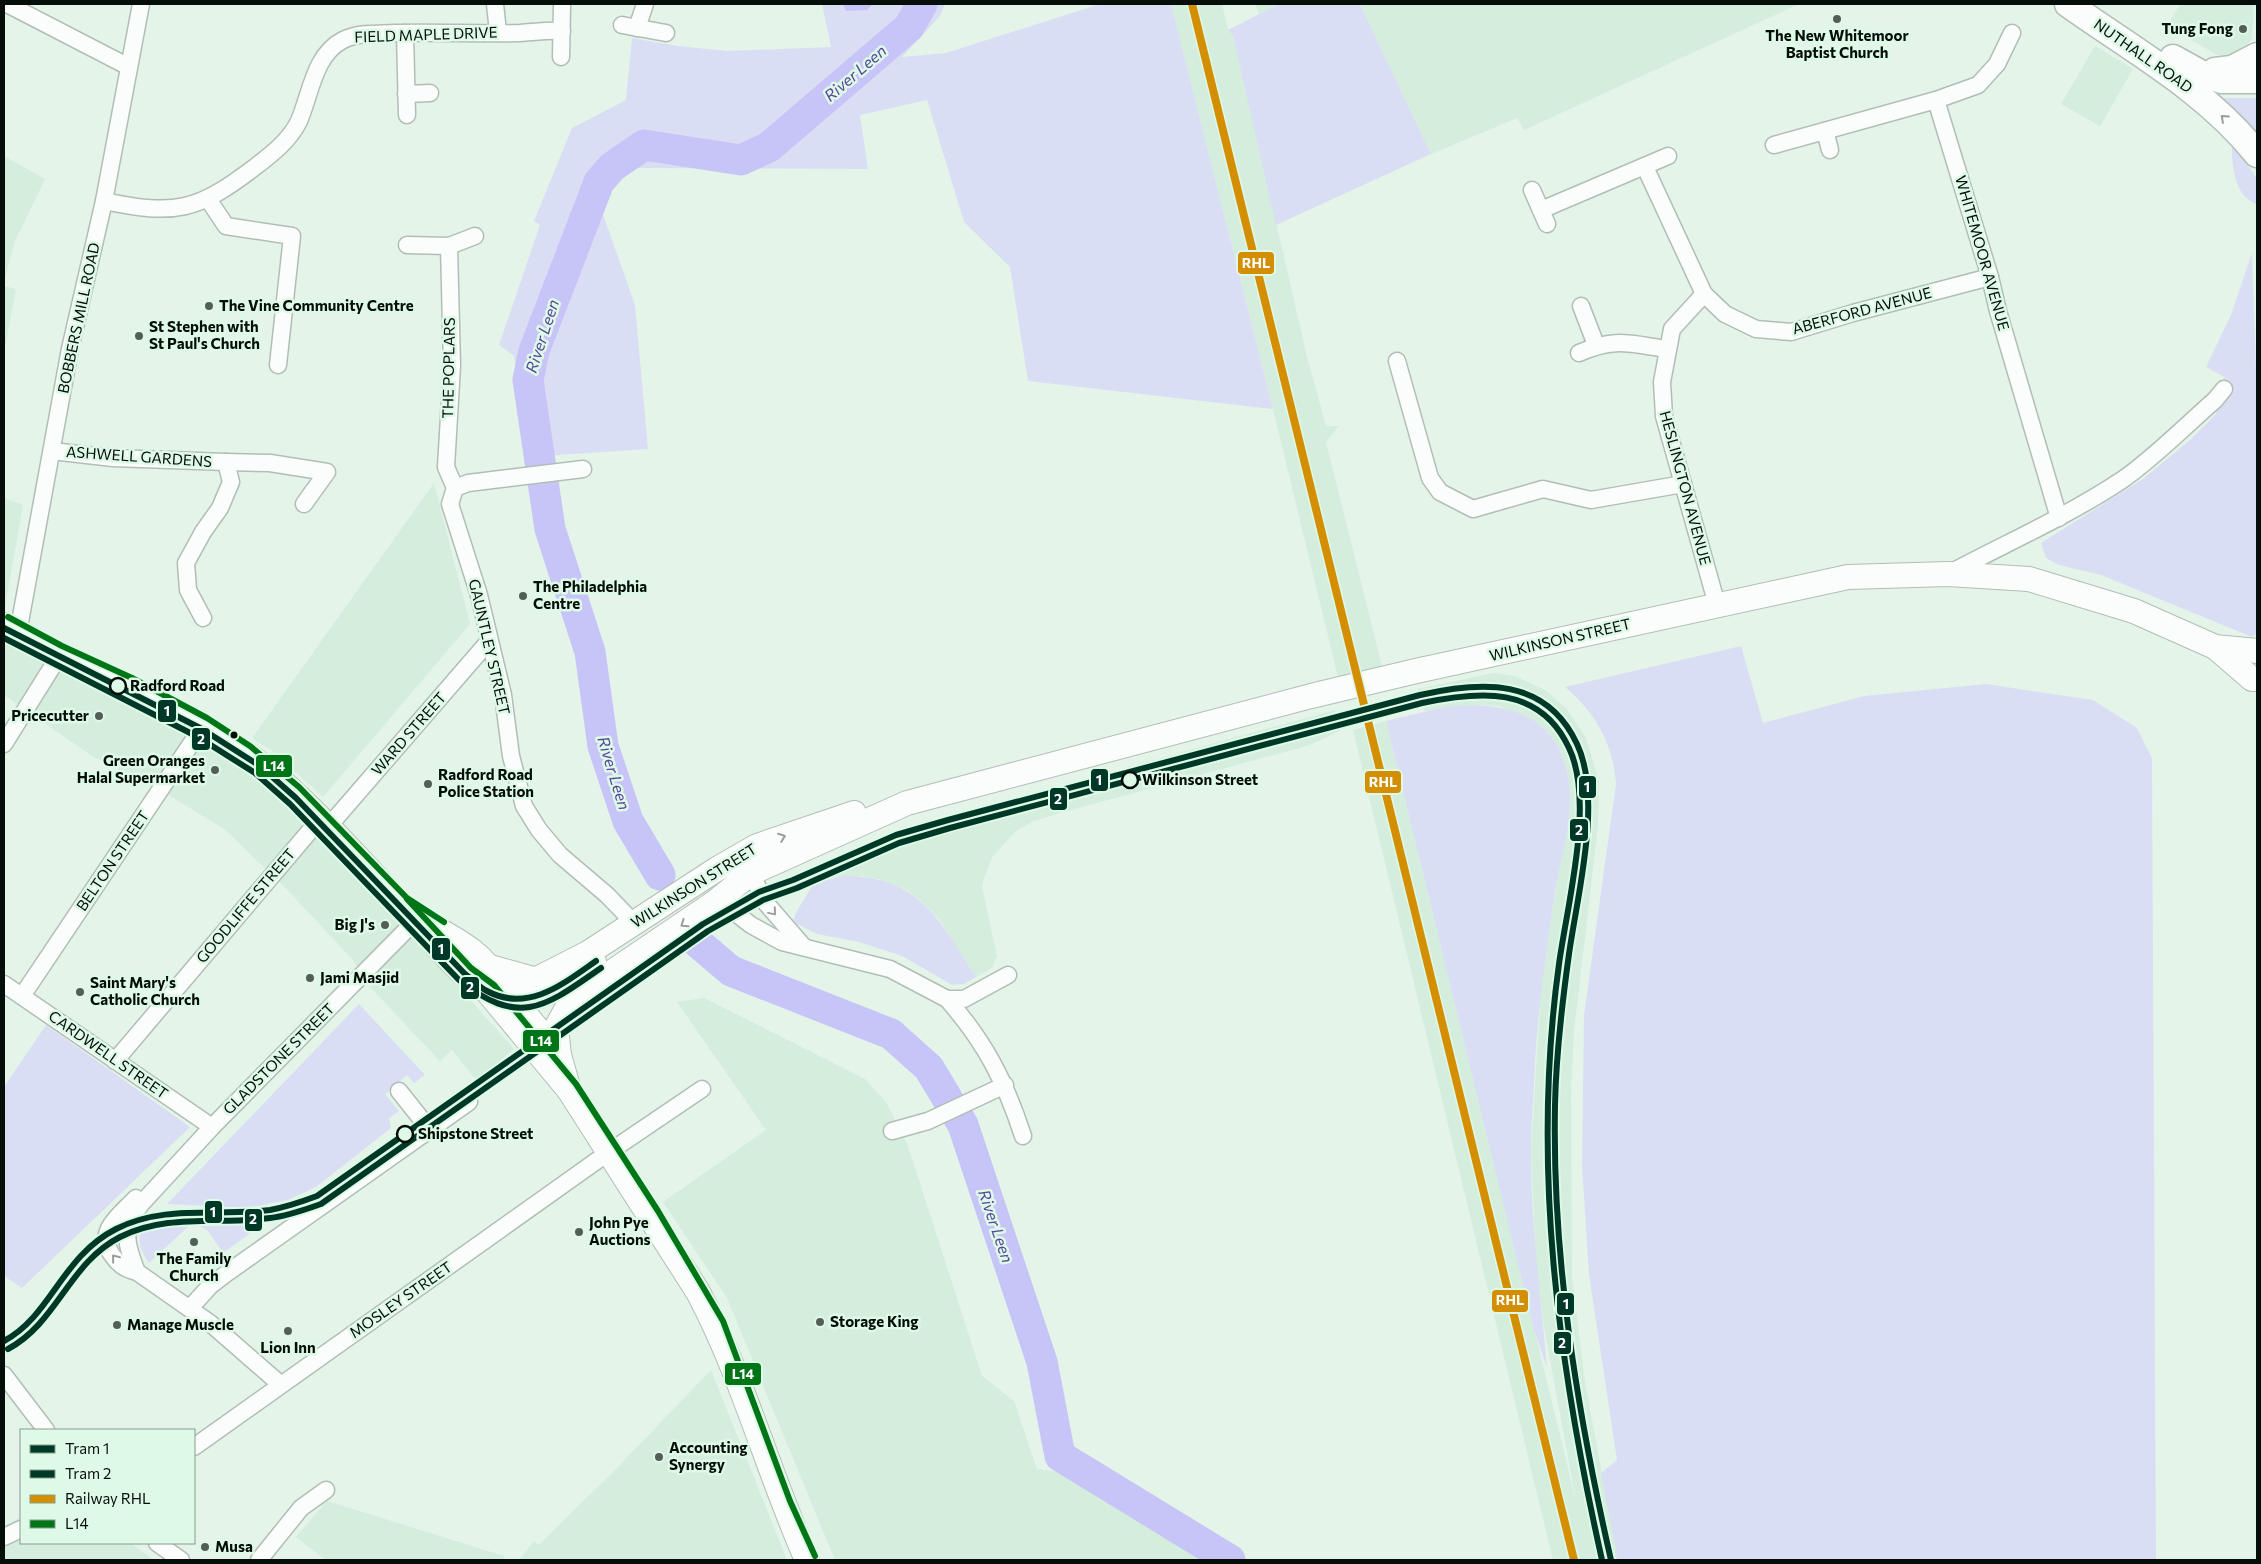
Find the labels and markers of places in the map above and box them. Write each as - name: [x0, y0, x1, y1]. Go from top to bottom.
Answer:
- marker: The New Whitemoor Baptist Church: [1831, 13, 1843, 25]
- place label: Tung Fong: [2162, 19, 2233, 37]
- marker: Tung Fong: [2237, 23, 2249, 35]
- place label: The New Whitemoor Baptist Church: [1765, 26, 1909, 61]
- place label: The Vine Community Centre: [219, 296, 414, 314]
- marker: The Vine Community Centre: [203, 300, 215, 312]
- place label: St Stephen with St Paul's Church: [149, 317, 260, 352]
- marker: St Stephen with St Paul's Church: [133, 330, 145, 342]
- place label: The Philadelphia Centre: [533, 577, 647, 612]
- marker: The Philadelphia Centre: [517, 590, 529, 602]
- place label: Radford Road: [130, 676, 225, 694]
- marker: Radford Road: [109, 677, 127, 695]
- place label: Pricecutter: [11, 706, 89, 724]
- marker: Pricecutter: [93, 710, 105, 722]
- unlabelled marker: [229, 730, 239, 740]
- place label: Green Oranges Halal Supermarket: [77, 751, 205, 786]
- marker: Green Oranges Halal Supermarket: [209, 764, 221, 776]
- place label: Radford Road Police Station: [438, 765, 534, 800]
- place label: Wilkinson Street: [1142, 770, 1258, 788]
- marker: Wilkinson Street: [1121, 771, 1139, 789]
- marker: Radford Road Police Station: [422, 778, 434, 790]
- place label: Big J's: [335, 915, 375, 933]
- marker: Big J's: [379, 919, 391, 931]
- place label: Jami Masjid: [320, 968, 399, 986]
- marker: Jami Masjid: [304, 972, 316, 984]
- place label: Saint Mary's Catholic Church: [90, 973, 200, 1008]
- marker: Saint Mary's Catholic Church: [74, 986, 86, 998]
- place label: Shipstone Street: [418, 1124, 533, 1142]
- marker: Shipstone Street: [396, 1125, 414, 1143]
- place label: John Pye Auctions: [589, 1213, 651, 1248]
- marker: John Pye Auctions: [573, 1226, 585, 1238]
- marker: The Family Church: [188, 1236, 200, 1248]
- place label: The Family Church: [157, 1249, 232, 1284]
- place label: Storage King: [830, 1312, 918, 1330]
- place label: Manage Muscle: [127, 1315, 234, 1333]
- marker: Storage King: [814, 1316, 826, 1328]
- marker: Manage Muscle: [111, 1319, 123, 1331]
- marker: Lion Inn: [282, 1325, 294, 1337]
- place label: Lion Inn: [260, 1338, 316, 1356]
- place label: Accounting Synergy: [669, 1438, 748, 1473]
- marker: Accounting Synergy: [653, 1451, 665, 1463]
- place label: Musa: [215, 1537, 253, 1555]
- marker: Musa: [199, 1541, 211, 1553]

